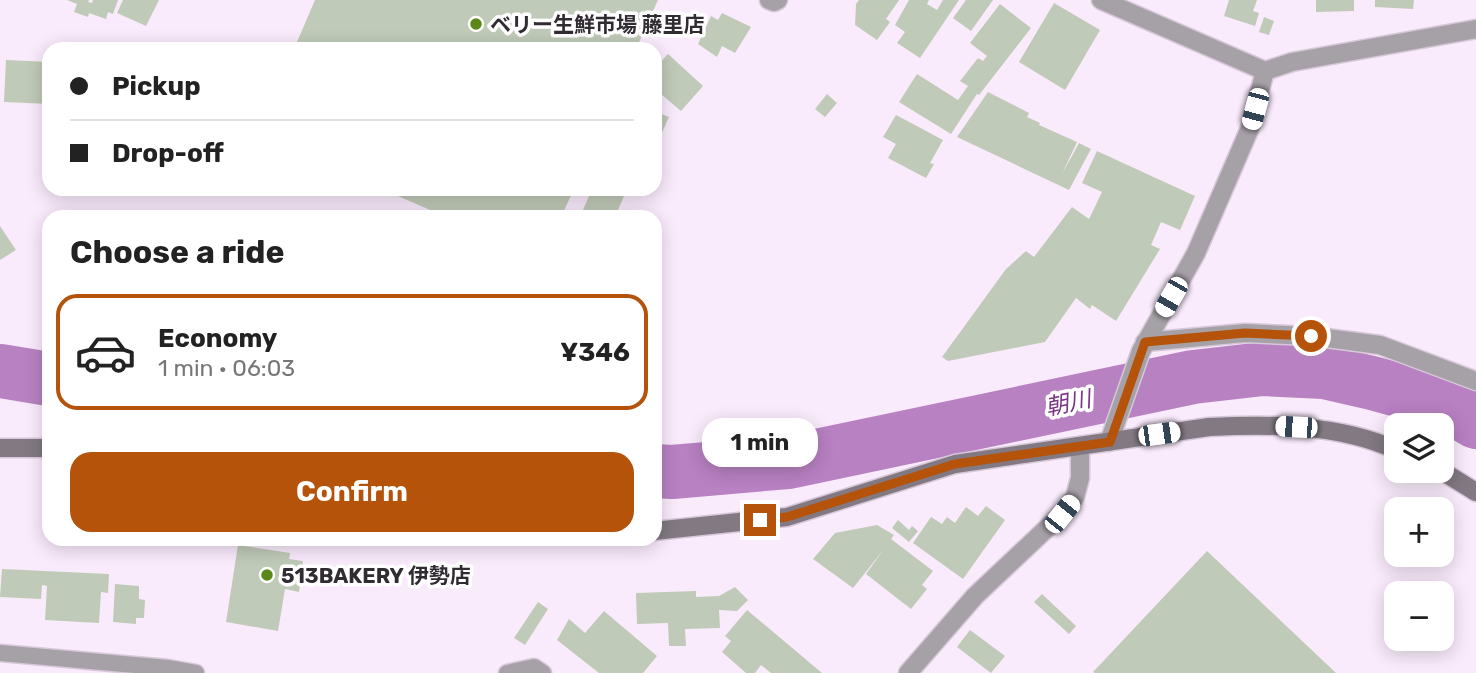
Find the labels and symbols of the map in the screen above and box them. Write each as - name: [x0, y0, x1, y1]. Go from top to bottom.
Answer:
- place label: ベリー生鮮市場 藤里店: [490, 12, 704, 37]
- marker: ベリー生鮮市場 藤里店: [468, 16, 484, 32]
- car: [1240, 86, 1271, 132]
- car: [1152, 274, 1191, 320]
- route start: [1295, 320, 1327, 352]
- water label: 朝川: [1043, 384, 1096, 421]
- car: [1275, 415, 1318, 439]
- callout: 1 min: [702, 419, 818, 468]
- car: [1137, 421, 1182, 447]
- car: [1041, 491, 1084, 537]
- route end: [744, 504, 776, 536]
- place label: 513BAKERY 伊勢店: [281, 563, 471, 588]
- marker: 513BAKERY 伊勢店: [259, 567, 275, 583]

